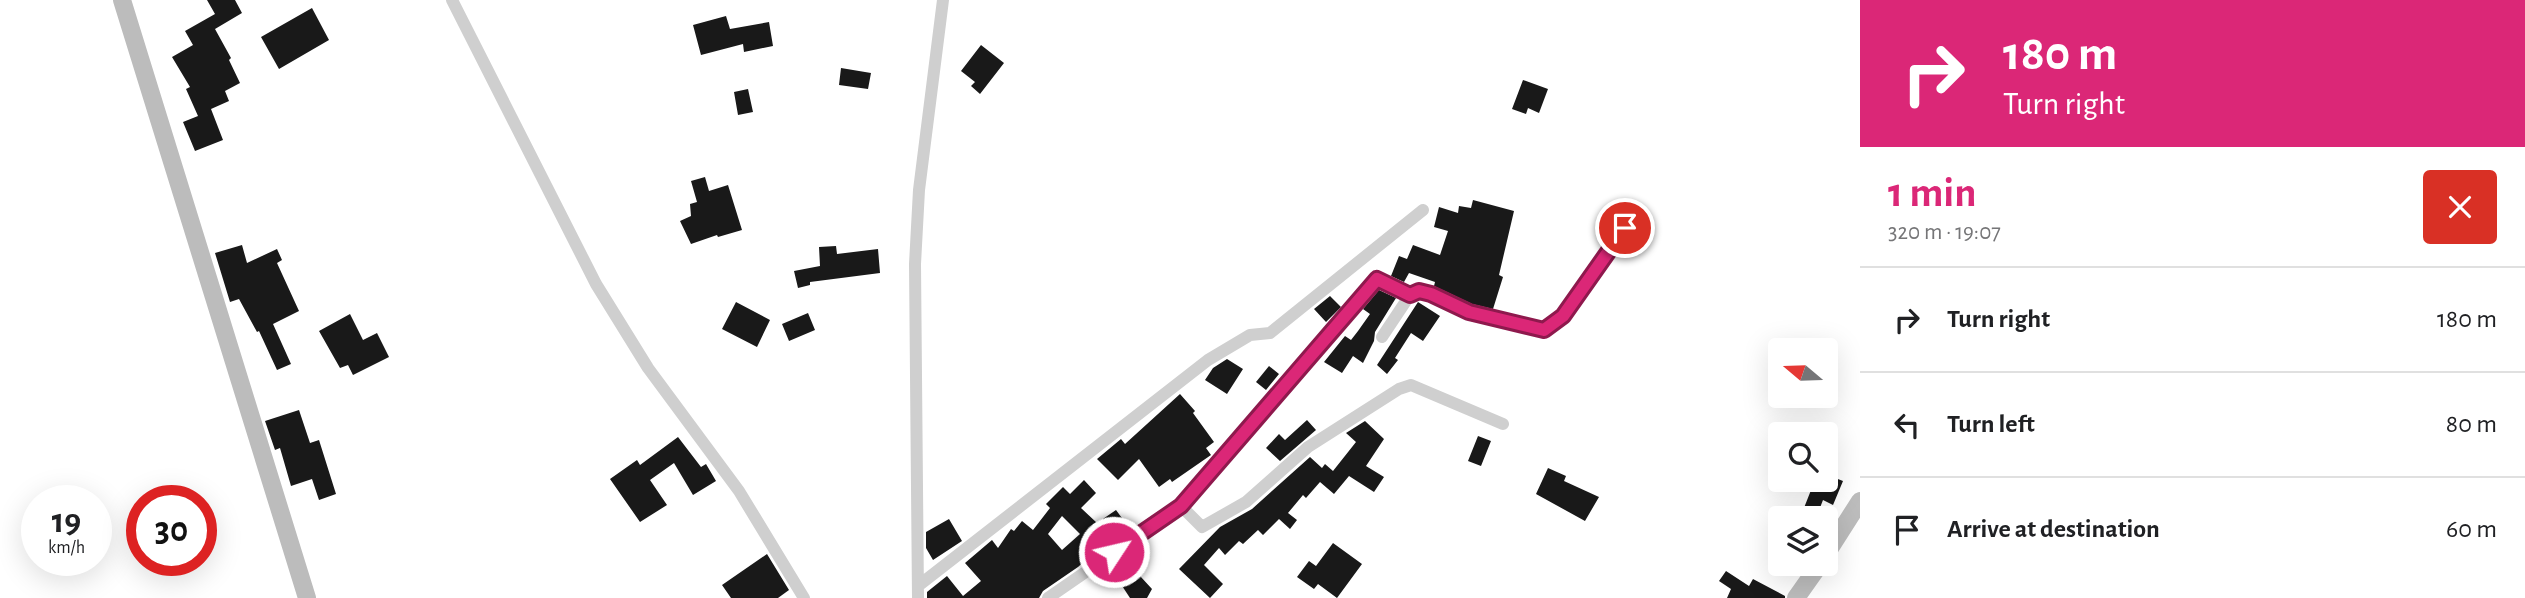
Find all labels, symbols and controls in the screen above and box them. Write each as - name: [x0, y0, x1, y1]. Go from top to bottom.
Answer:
- icon: right: [1888, 28, 1979, 119]
- text: 180 m: [2003, 30, 2117, 79]
- text: Turn right: [2003, 88, 2125, 120]
- button: close: [2423, 170, 2497, 244]
- text: 1 min: [1888, 172, 1977, 214]
- pin: [1595, 198, 1655, 258]
- icon: arrive: [1606, 209, 1644, 247]
- text: 320 m · 19:07: [1888, 221, 2001, 244]
- icon: right: [1888, 301, 1926, 339]
- text: Turn right: [1947, 306, 2050, 332]
- text: 180 m: [2437, 306, 2497, 332]
- north arrow: [1768, 338, 1838, 408]
- map controls: [1768, 338, 1838, 576]
- icon: left: [1888, 406, 1926, 444]
- text: Turn left: [1947, 411, 2035, 437]
- text: 80 m: [2446, 411, 2497, 437]
- button: search: [1768, 422, 1838, 492]
- speed limit sign: 30: [126, 485, 217, 576]
- text: 19: [52, 504, 81, 539]
- button: layers: [1768, 506, 1838, 576]
- icon: arrive: [1888, 511, 1926, 549]
- position arrow: [1077, 515, 1151, 589]
- text: Arrive at destination: [1947, 516, 2160, 542]
- text: 60 m: [2446, 516, 2497, 542]
- text: km/h: [48, 539, 85, 557]

